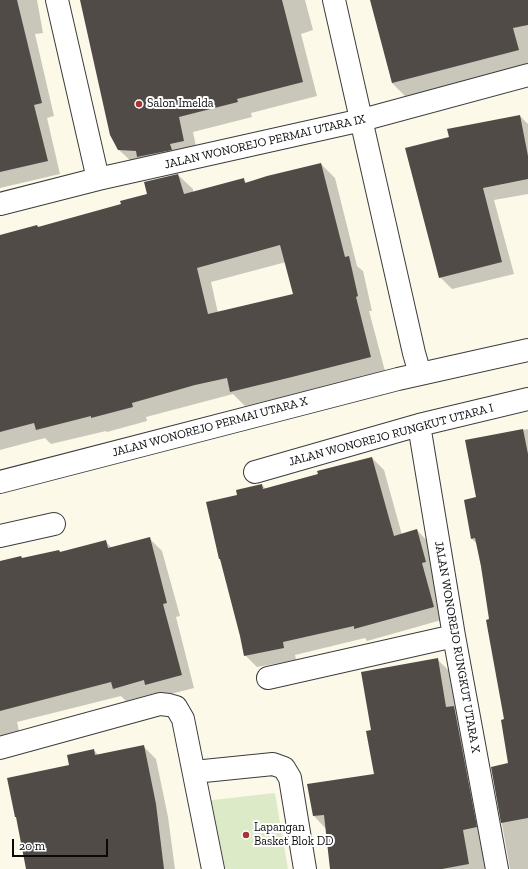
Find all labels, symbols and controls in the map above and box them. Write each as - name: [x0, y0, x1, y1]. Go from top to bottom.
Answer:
- place label: Salon Imelda: [147, 97, 214, 111]
- marker: Salon Imelda: [134, 99, 144, 109]
- street label: JALAN WONOREJO PERMAI UTARA IX: [163, 112, 367, 172]
- street label: JALAN WONOREJO PERMAI UTARA X: [111, 394, 309, 460]
- street label: JALAN WONOREJO RUNGKUT UTARA I: [287, 401, 495, 469]
- street label: JALAN WONOREJO RUNGKUT UTARA X: [431, 540, 483, 754]
- place label: Lapangan Basket Blok DD: [254, 821, 333, 849]
- marker: Lapangan Basket Blok DD: [241, 830, 251, 840]
- scale bar: [14, 831, 110, 857]
- text: 20 m: [19, 839, 45, 853]

